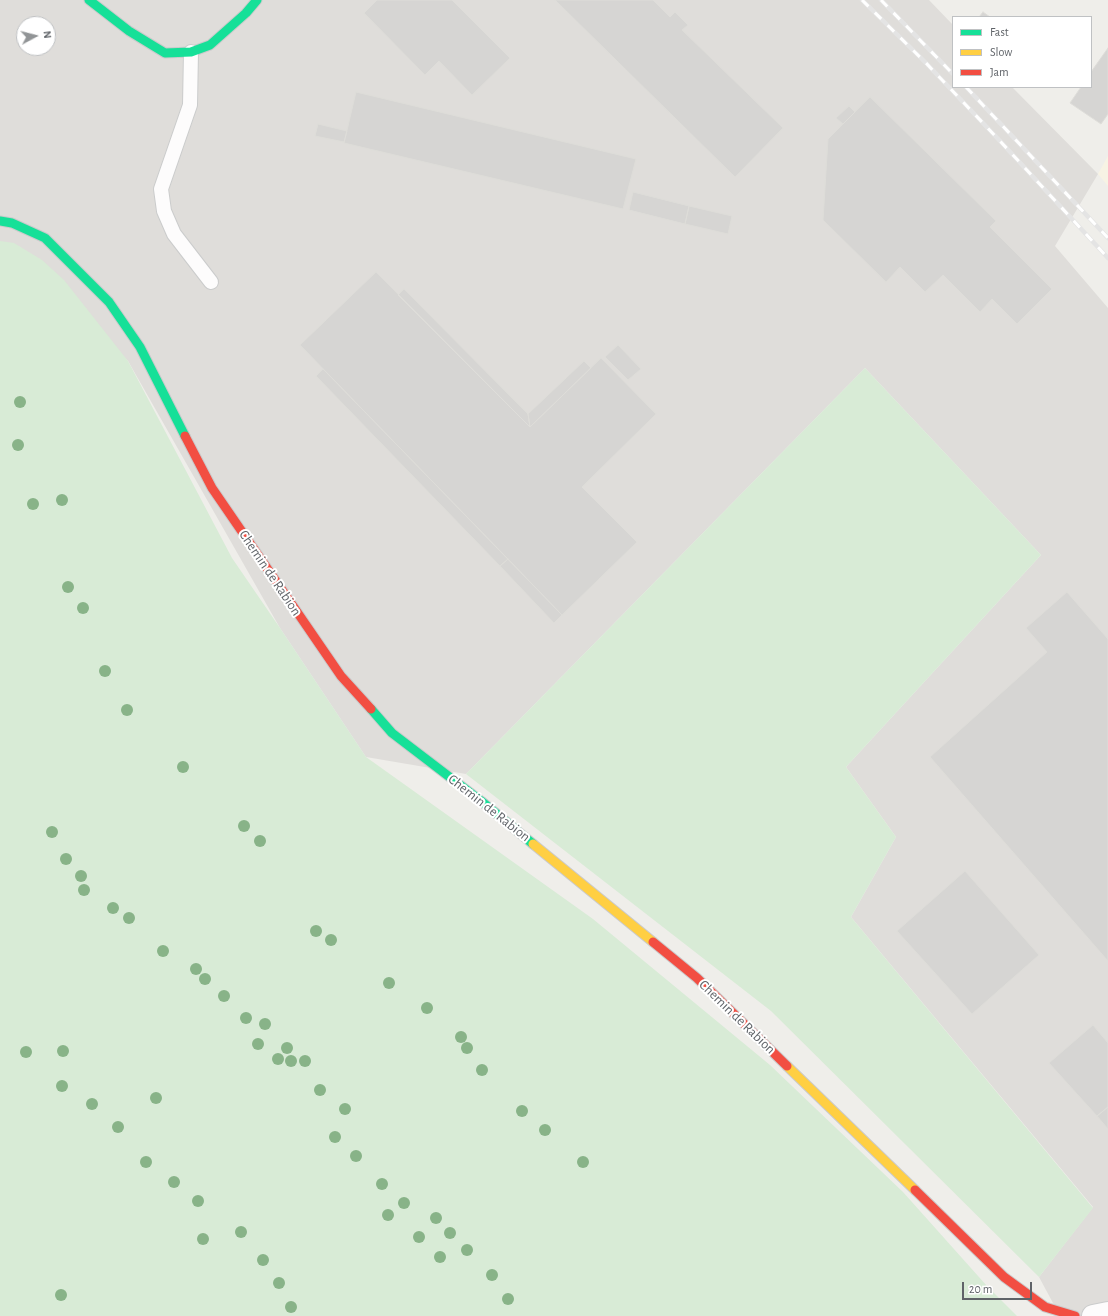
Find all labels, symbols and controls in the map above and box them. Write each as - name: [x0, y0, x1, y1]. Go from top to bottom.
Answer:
- north arrow: [16, 16, 56, 56]
- legend: [952, 16, 1092, 88]
- text: Fast: [990, 26, 1009, 38]
- text: N: [41, 30, 53, 39]
- text: Slow: [990, 46, 1012, 58]
- text: Jam: [990, 66, 1009, 78]
- street label: Chemin de Rabion: [235, 527, 305, 619]
- street label: Chemin de Rabion: [445, 771, 533, 845]
- street label: Chemin de Rabion: [695, 976, 779, 1058]
- scale bar: [964, 1274, 1034, 1300]
- text: 20 m: [969, 1283, 992, 1295]

